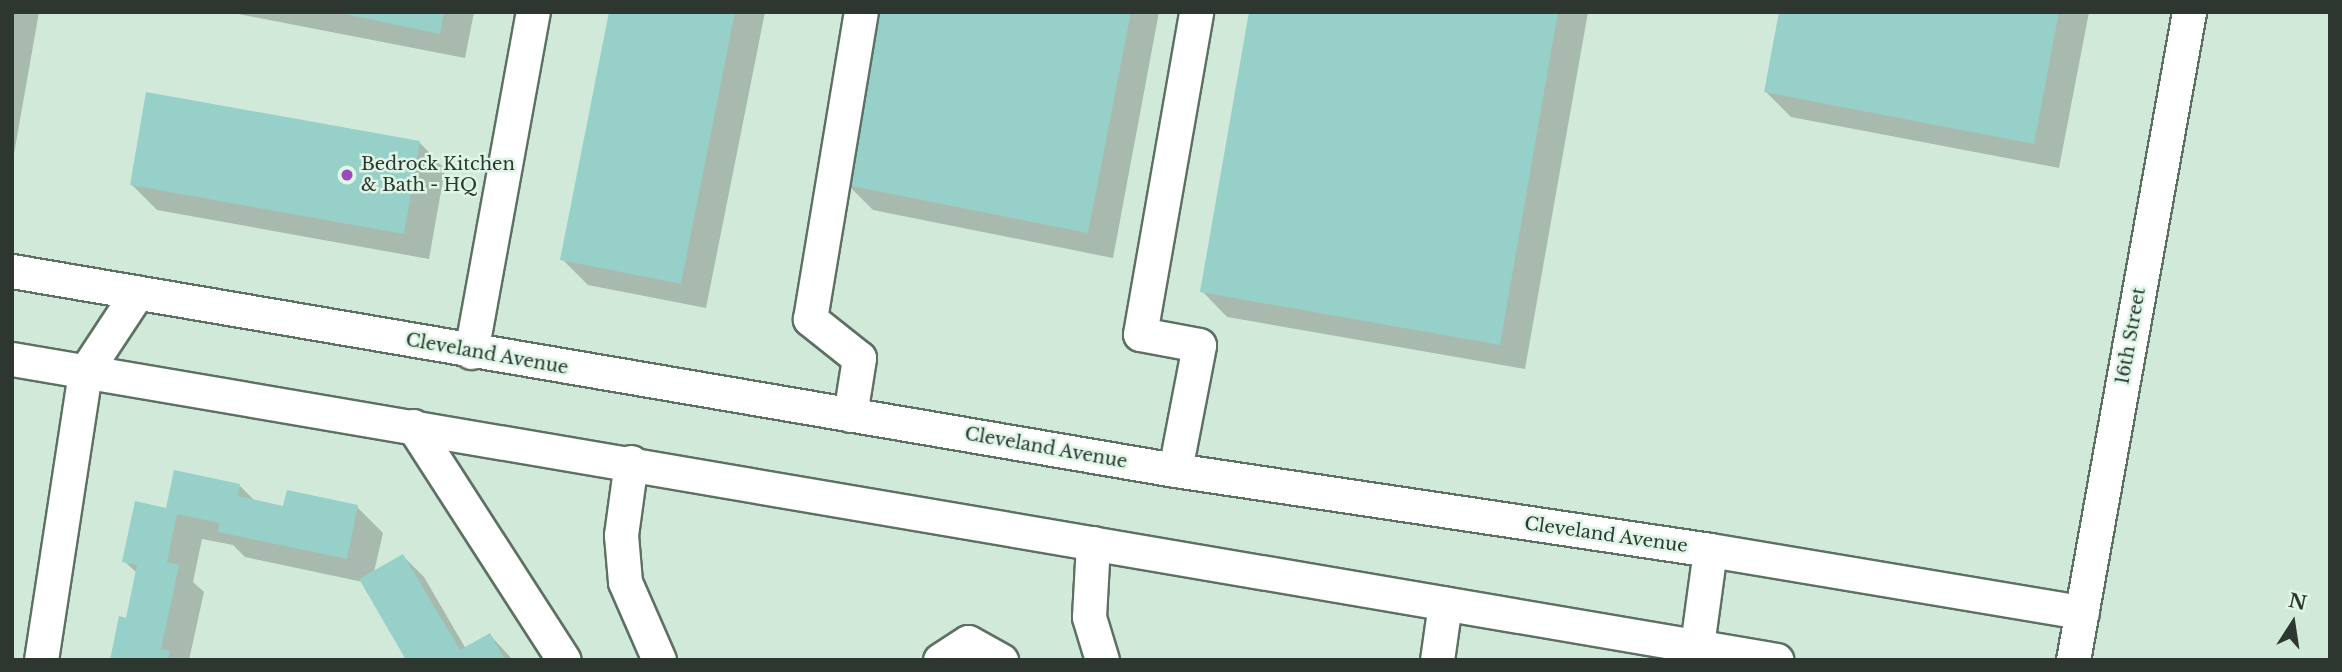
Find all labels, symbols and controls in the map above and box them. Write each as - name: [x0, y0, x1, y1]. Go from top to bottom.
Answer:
- place label: Bedrock Kitchen & Bath - HQ: [361, 154, 515, 196]
- marker: Bedrock Kitchen & Bath - HQ: [339, 167, 355, 183]
- street label: 16th Street: [2112, 286, 2150, 386]
- street label: Cleveland Avenue: [404, 329, 570, 379]
- street label: Cleveland Avenue: [963, 423, 1129, 473]
- street label: Cleveland Avenue: [1523, 513, 1689, 557]
- north arrow: [2258, 588, 2328, 658]
- text: N: [2286, 589, 2309, 615]

